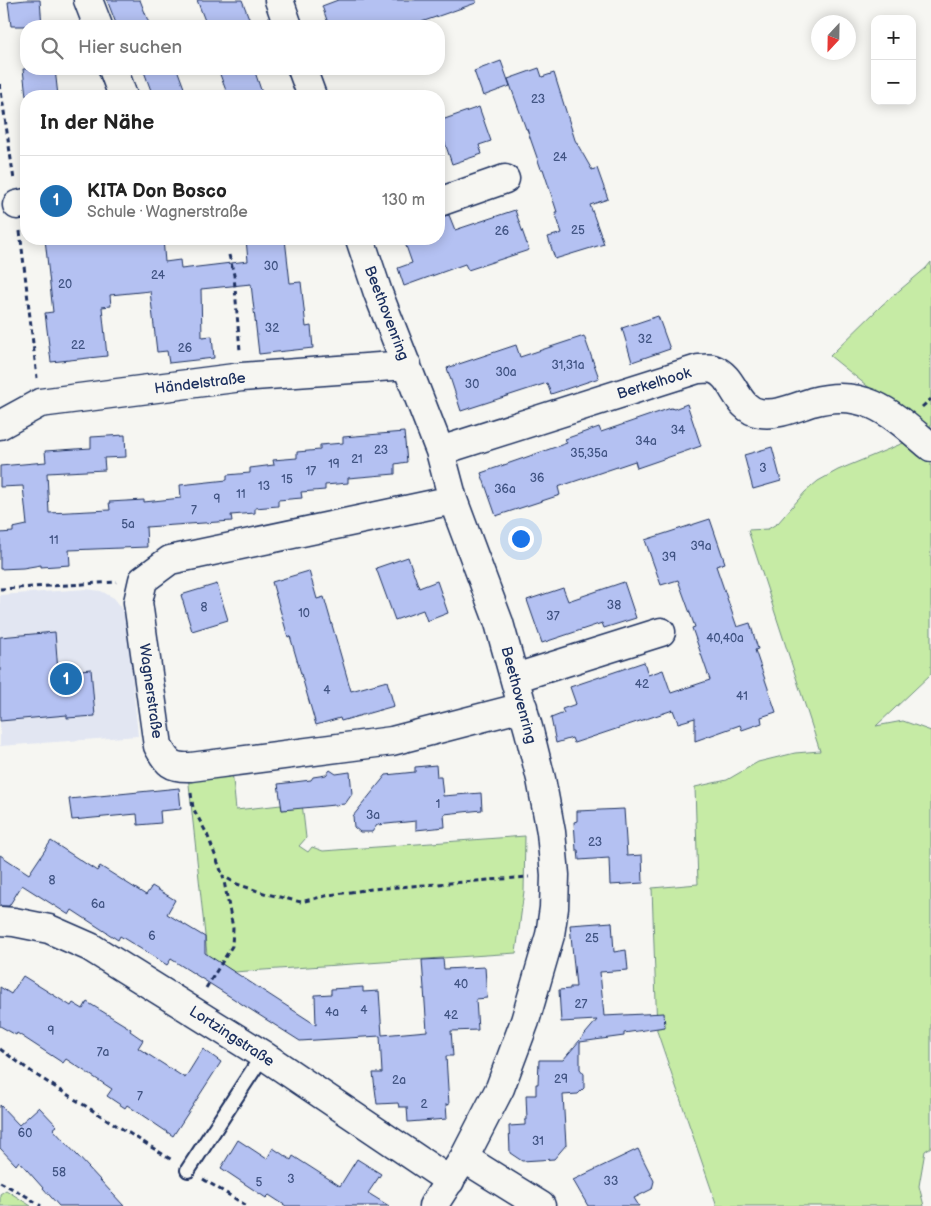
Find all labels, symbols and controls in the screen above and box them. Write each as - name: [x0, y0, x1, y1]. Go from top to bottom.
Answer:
- north arrow: [811, 15, 856, 60]
- map controls: [871, 15, 916, 105]
- button: +: [871, 15, 916, 60]
- search box: [20, 20, 445, 75]
- icon: search: [38, 34, 66, 62]
- text: Hier suchen: [78, 36, 182, 59]
- button: −: [871, 60, 916, 105]
- house number: 23: [531, 92, 545, 107]
- text: In der Nähe: [40, 110, 154, 135]
- house number: 24: [553, 150, 568, 165]
- text: KITA Don Bosco: [87, 180, 227, 203]
- text: 1: [53, 191, 59, 210]
- text: 130 m: [382, 191, 425, 210]
- text: Schule · Wagnerstraße: [87, 203, 248, 222]
- house number: 25: [571, 223, 585, 238]
- house number: 26: [495, 224, 509, 239]
- house number: 30: [264, 259, 278, 274]
- street label: Beethovenring: [360, 263, 413, 363]
- house number: 24: [151, 268, 166, 283]
- house number: 20: [58, 277, 72, 292]
- house number: 32: [265, 321, 279, 336]
- house number: 32: [638, 332, 652, 347]
- house number: 22: [71, 338, 85, 353]
- house number: 26: [178, 341, 192, 356]
- house number: 31,31a: [551, 358, 585, 373]
- street label: Berkelhook: [615, 363, 694, 404]
- house number: 30a: [495, 365, 517, 380]
- street label: Händelstraße: [153, 368, 247, 399]
- house number: 30: [465, 377, 479, 392]
- house number: 34: [671, 423, 686, 438]
- house number: 34a: [635, 434, 657, 449]
- house number: 23: [374, 443, 388, 458]
- house number: 35,35a: [570, 446, 608, 461]
- house number: 21: [351, 452, 363, 467]
- house number: 19: [328, 457, 340, 472]
- house number: 3: [759, 461, 767, 476]
- house number: 17: [306, 464, 316, 479]
- house number: 36: [530, 471, 544, 486]
- house number: 15: [281, 472, 293, 487]
- house number: 13: [258, 479, 270, 494]
- house number: 36a: [494, 482, 516, 497]
- house number: 11: [236, 487, 246, 502]
- house number: 9: [214, 492, 221, 507]
- house number: 7: [191, 503, 197, 518]
- house number: 5a: [121, 517, 135, 532]
- your location: [508, 526, 534, 552]
- house number: 11: [49, 533, 59, 548]
- house number: 39a: [690, 539, 712, 554]
- house number: 39: [662, 550, 676, 565]
- house number: 38: [607, 598, 621, 613]
- house number: 8: [201, 600, 208, 615]
- house number: 10: [298, 606, 310, 621]
- house number: 37: [546, 609, 560, 624]
- house number: 40,40a: [706, 631, 744, 646]
- street label: Wagnerstraße: [134, 642, 167, 740]
- street label: Beethovenring: [496, 644, 541, 746]
- pin: 1: [50, 660, 82, 698]
- house number: 42: [635, 677, 649, 692]
- house number: 4: [323, 683, 331, 698]
- house number: 41: [736, 689, 748, 704]
- house number: 1: [436, 797, 440, 812]
- house number: 3a: [366, 808, 380, 823]
- house number: 23: [588, 835, 602, 850]
- house number: 8: [49, 873, 56, 888]
- house number: 6a: [91, 897, 105, 912]
- house number: 6: [148, 929, 156, 944]
- house number: 25: [585, 931, 599, 946]
- house number: 40: [454, 977, 468, 992]
- house number: 27: [575, 997, 588, 1012]
- street label: Lortzingstraße: [186, 1002, 278, 1071]
- house number: 4: [360, 1003, 368, 1018]
- house number: 4a: [325, 1005, 339, 1020]
- house number: 42: [444, 1008, 458, 1023]
- house number: 9: [48, 1024, 55, 1039]
- house number: 7a: [97, 1045, 110, 1060]
- house number: 29: [554, 1072, 568, 1087]
- house number: 2a: [392, 1073, 406, 1088]
- house number: 7: [137, 1089, 143, 1104]
- house number: 2: [420, 1097, 428, 1112]
- house number: 60: [18, 1126, 32, 1141]
- house number: 31: [532, 1134, 544, 1149]
- house number: 58: [52, 1165, 66, 1180]
- house number: 3: [287, 1172, 295, 1187]
- house number: 33: [604, 1174, 618, 1189]
- house number: 5: [256, 1175, 263, 1190]

